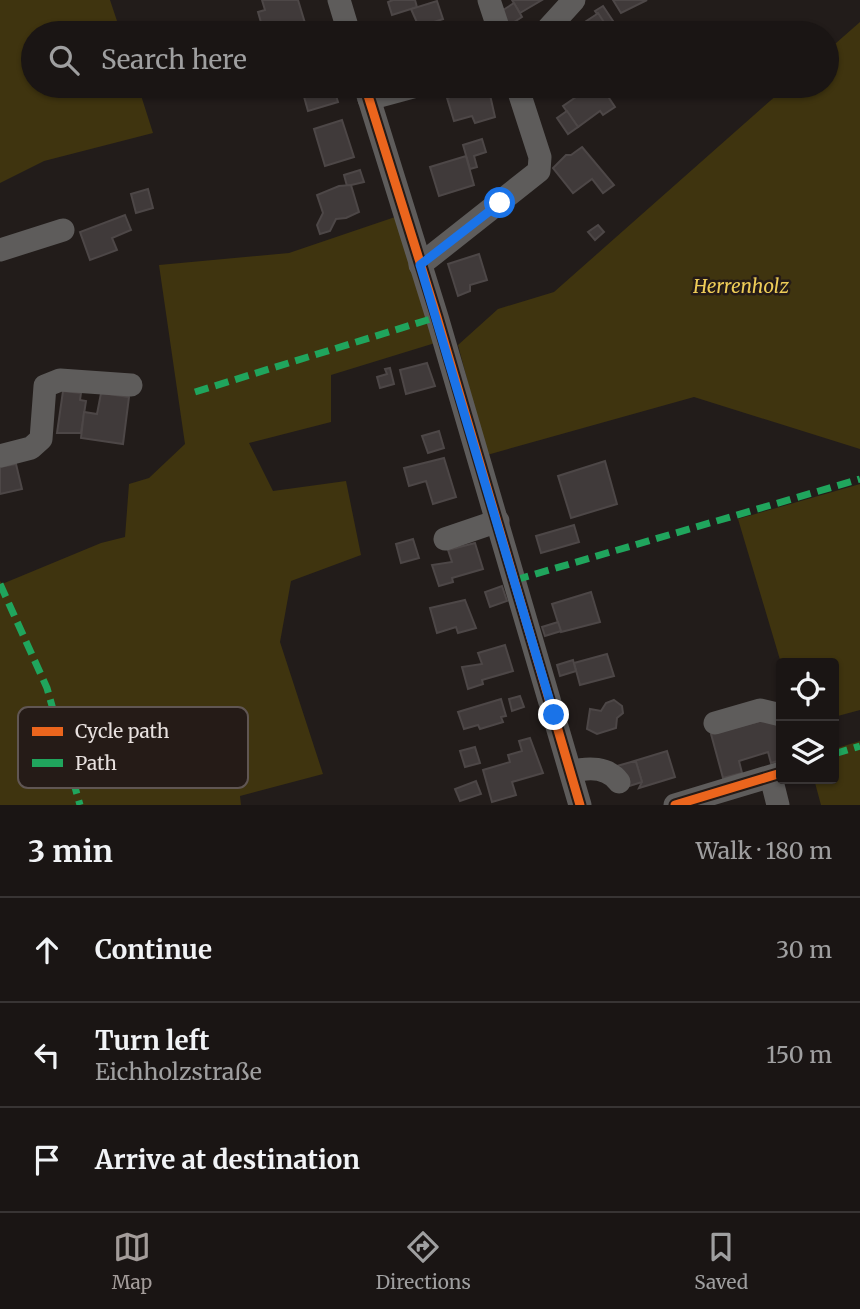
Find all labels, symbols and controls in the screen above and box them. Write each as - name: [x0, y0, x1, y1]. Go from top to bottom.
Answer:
- search box: [21, 21, 839, 98]
- icon: search: [45, 41, 83, 79]
- text: Search here: [101, 43, 247, 76]
- route start: [484, 187, 515, 218]
- park label: Herrenholz: [692, 274, 789, 298]
- map controls: [776, 658, 839, 784]
- button: locate: [776, 658, 839, 721]
- route end: [538, 699, 569, 730]
- legend: [18, 707, 248, 788]
- text: Cycle path: [75, 719, 170, 743]
- button: layers: [776, 721, 839, 784]
- text: Path: [75, 751, 117, 775]
- text: 3 min: [28, 832, 113, 870]
- text: Walk · 180 m: [696, 836, 832, 865]
- icon: ahead: [28, 931, 66, 969]
- text: Continue: [95, 933, 212, 966]
- text: 30 m: [776, 935, 832, 964]
- text: Turn left: [95, 1024, 209, 1057]
- icon: left: [28, 1036, 66, 1074]
- text: 150 m: [766, 1040, 832, 1069]
- text: Eichholzstraße: [95, 1057, 262, 1086]
- icon: arrive: [28, 1141, 66, 1179]
- text: Arrive at destination: [95, 1143, 360, 1176]
- tab: Map: [112, 1228, 152, 1294]
- tab: Directions: [376, 1228, 471, 1294]
- tab: Saved: [694, 1228, 748, 1294]

